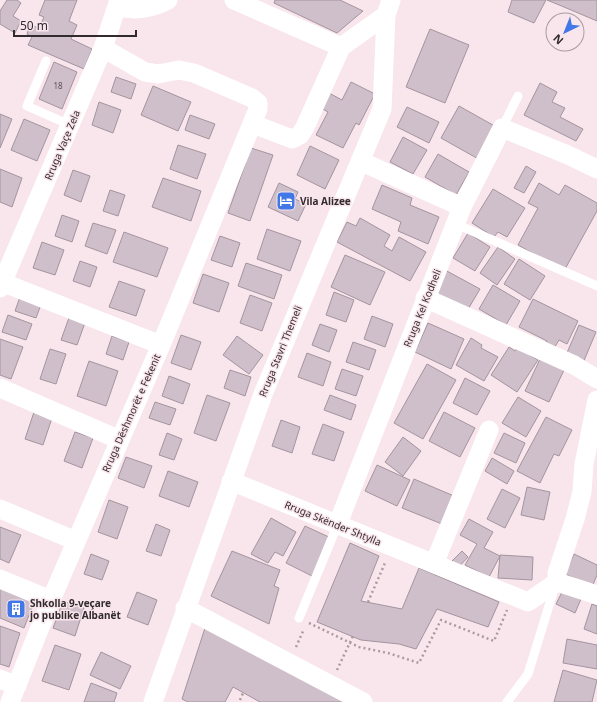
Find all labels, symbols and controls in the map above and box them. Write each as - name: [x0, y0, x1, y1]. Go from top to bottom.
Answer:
- scale bar: [14, 12, 136, 38]
- north arrow: [545, 12, 585, 52]
- text: 50 m: [20, 17, 48, 34]
- text: N: [549, 31, 566, 48]
- house number: 18: [53, 80, 63, 91]
- street label: Rruga Vaçe Zela: [41, 108, 83, 182]
- hotel icon: Vila Alizee: [275, 190, 297, 212]
- place label: Vila Alizee: [300, 194, 351, 208]
- street label: Rruga Kel Kodheli: [400, 267, 444, 349]
- street label: Rruga Stavri Themeli: [255, 303, 305, 399]
- street label: Rruga Dëshmorët e Fekenit: [98, 351, 164, 474]
- street label: Rruga Skënder Shtylla: [283, 497, 383, 549]
- place label: Shkolla 9-veçare jo publike Albanët: [29, 596, 121, 622]
- building icon: Shkolla 9-veçare jo publike Albanët: [5, 598, 27, 620]

